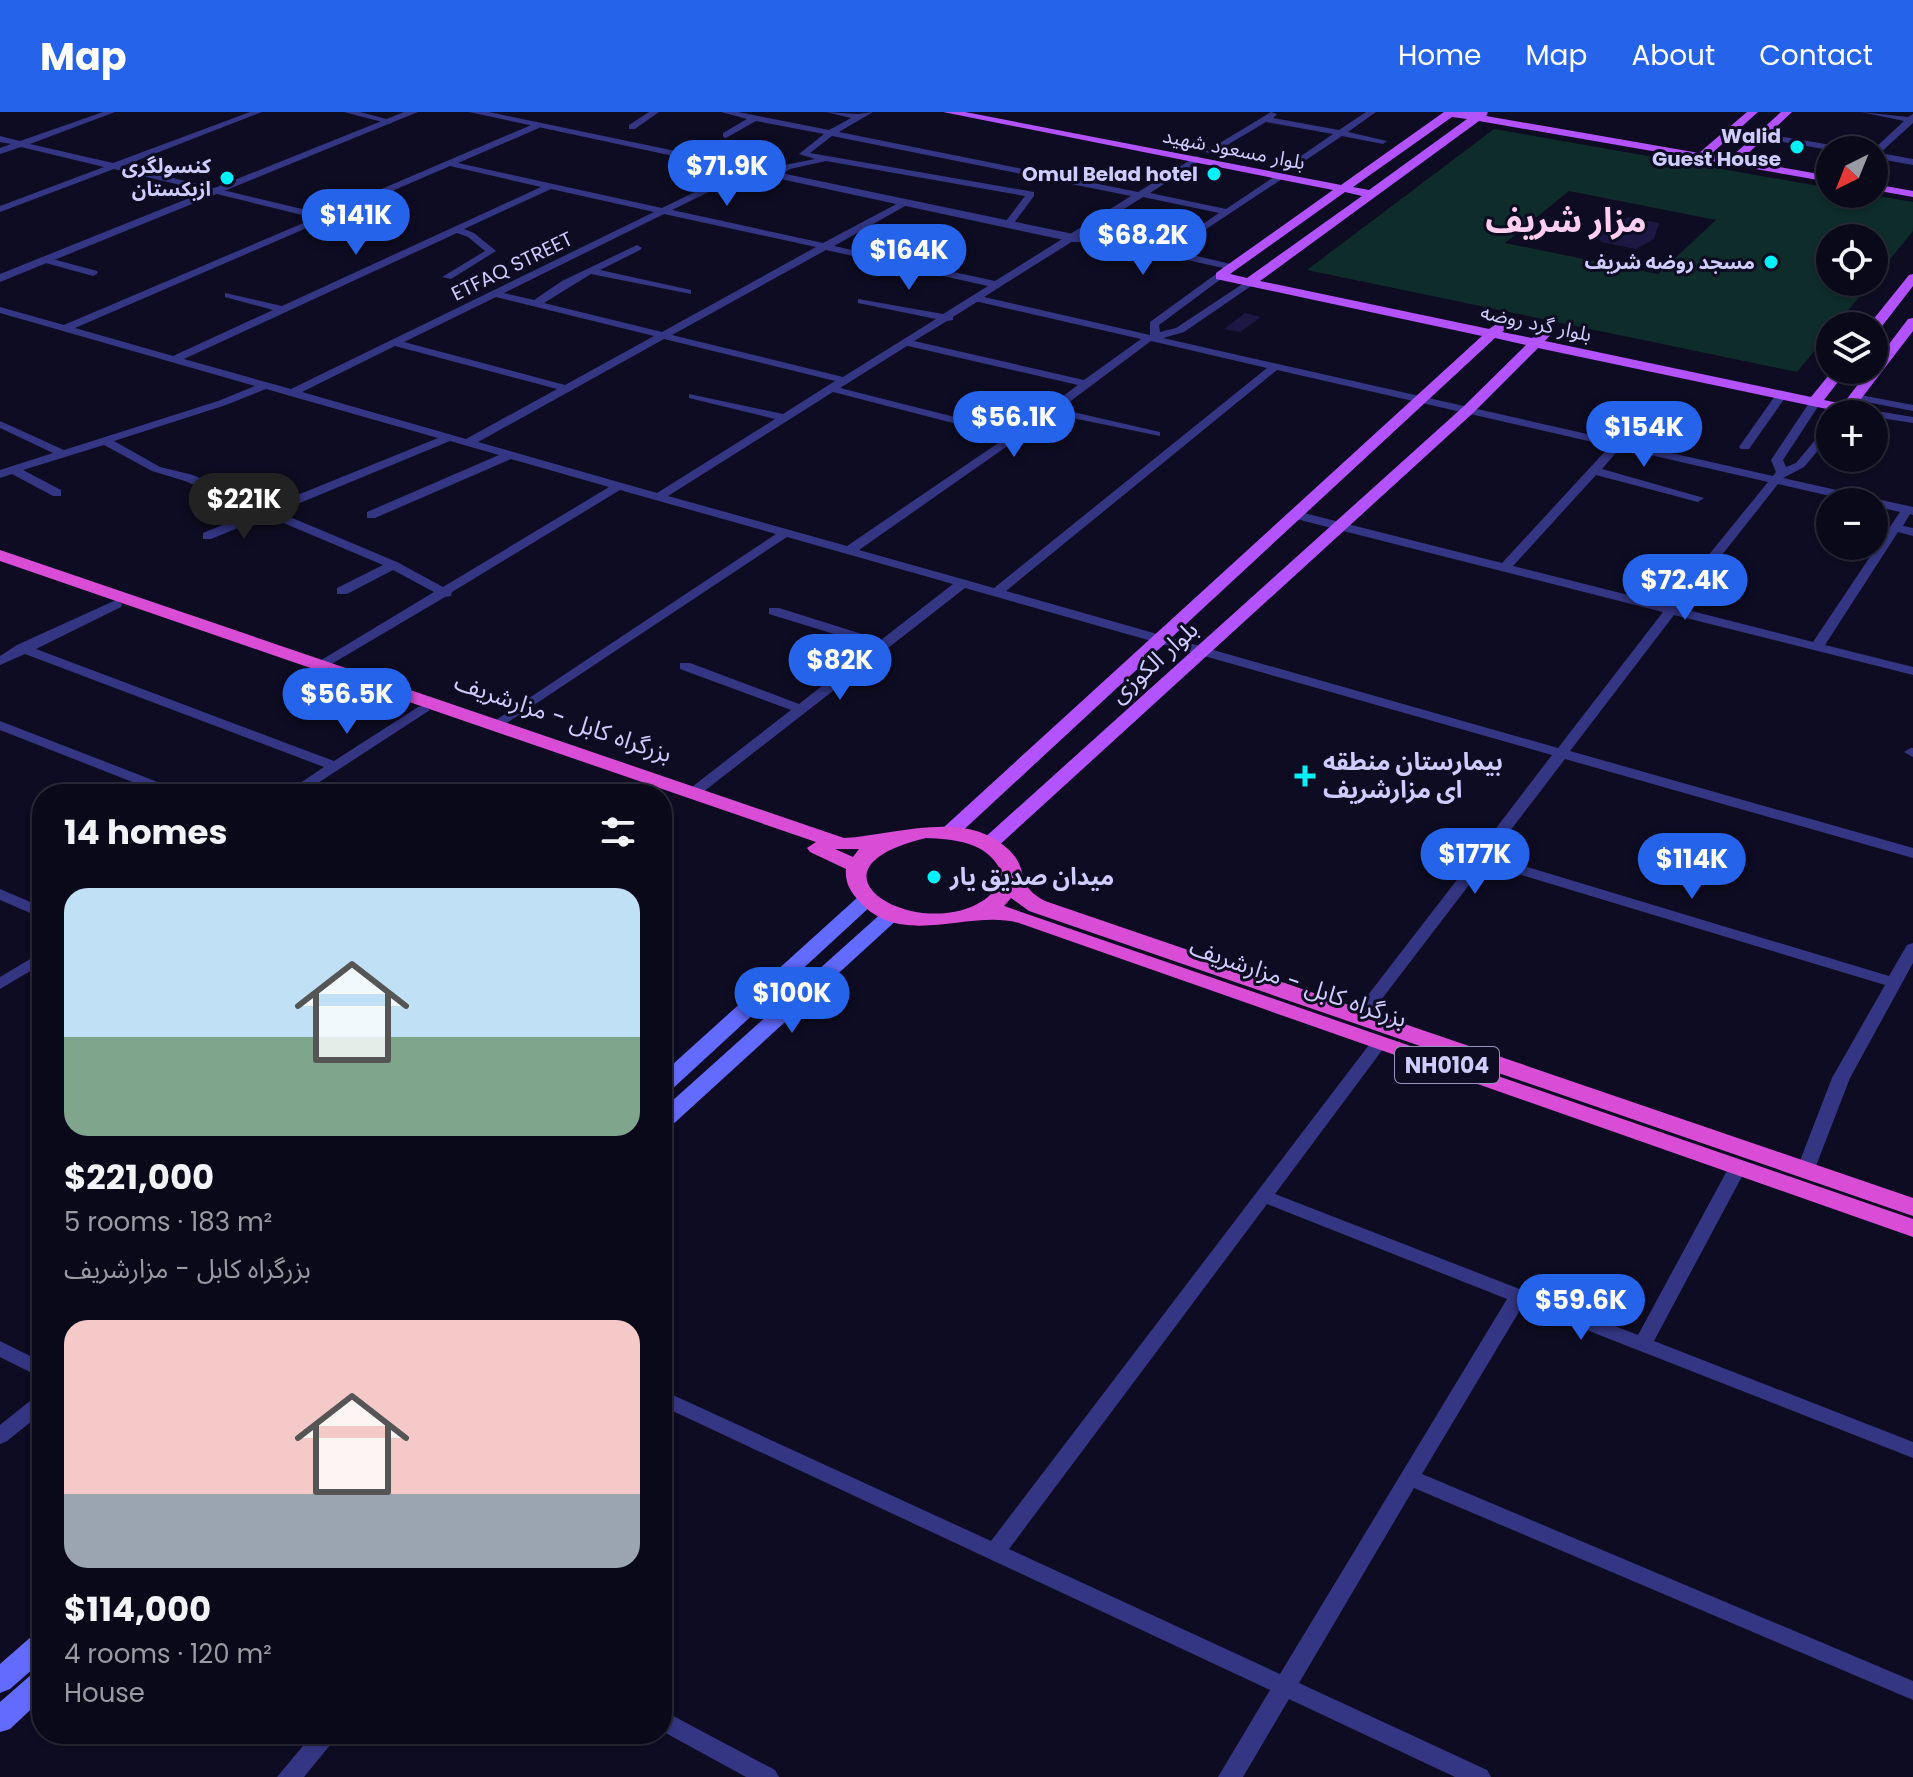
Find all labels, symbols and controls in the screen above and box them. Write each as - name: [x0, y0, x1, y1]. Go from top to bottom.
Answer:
- text: Map: [40, 30, 127, 83]
- text: Home: [1398, 36, 1481, 75]
- text: Map: [1525, 36, 1587, 75]
- text: About: [1631, 36, 1715, 75]
- text: Contact: [1759, 36, 1873, 75]
- street label: بلوار مسعود شهید: [1160, 121, 1308, 177]
- place label: Walid Guest House: [1652, 122, 1781, 173]
- north arrow: [1816, 136, 1888, 208]
- map controls: [1816, 136, 1888, 560]
- marker: Walid Guest House: [1788, 138, 1806, 156]
- pin: $71.9K: [662, 140, 792, 208]
- text: $71.9K: [686, 148, 768, 184]
- place label: کنسولگری ازبکستان: [122, 152, 212, 203]
- place label: Omul Belad hotel: [1022, 160, 1198, 188]
- marker: Omul Belad hotel: [1205, 165, 1223, 183]
- marker: کنسولگری ازبکستان: [218, 169, 236, 187]
- pin: $141K: [300, 189, 412, 257]
- district label: مزار شريف: [1485, 196, 1647, 244]
- text: $141K: [320, 197, 392, 233]
- pin: $68.2K: [1078, 209, 1208, 277]
- text: $68.2K: [1098, 217, 1188, 253]
- street label: ETFAQ STREET: [447, 224, 578, 307]
- pin: $164K: [853, 224, 965, 292]
- button: locate: [1816, 224, 1888, 296]
- text: $164K: [869, 232, 949, 268]
- place label: مسجد روضه شریف: [1584, 248, 1755, 276]
- marker: مسجد روضه شریف: [1762, 253, 1780, 271]
- street label: بلوار گرد روضه: [1478, 298, 1594, 348]
- button: layers: [1816, 312, 1888, 384]
- pin: $56.1K: [949, 391, 1079, 459]
- text: $56.1K: [971, 399, 1057, 435]
- button: +: [1816, 400, 1888, 472]
- pin: $154K: [1588, 401, 1700, 469]
- text: $154K: [1604, 409, 1684, 445]
- pin: $221K: [188, 473, 300, 541]
- text: $221K: [207, 481, 281, 517]
- button: −: [1816, 488, 1888, 560]
- pin: $72.4K: [1620, 554, 1750, 622]
- text: $72.4K: [1641, 562, 1729, 598]
- street label: بلوار الکوزی: [1102, 613, 1205, 710]
- pin: $82K: [793, 634, 887, 702]
- text: $82K: [807, 642, 873, 678]
- street label: بزرگراه کابل - مزارشریف: [450, 665, 676, 770]
- pin: $56.5K: [282, 668, 412, 736]
- text: $56.5K: [301, 676, 393, 712]
- place label: بیمارستان منطقه ای مزارشریف: [1323, 745, 1503, 806]
- marker: بیمارستان منطقه ای مزارشریف: [1294, 765, 1316, 787]
- text: 14 homes: [64, 808, 228, 856]
- icon: filters: [596, 810, 640, 854]
- pin: $177K: [1419, 828, 1531, 896]
- pin: $114K: [1636, 833, 1748, 901]
- text: $177K: [1439, 836, 1511, 872]
- text: $114K: [1656, 841, 1728, 877]
- place label: میدان صدیق یار: [949, 860, 1114, 893]
- marker: میدان صدیق یار: [925, 868, 943, 886]
- street label: بزرگراه کابل - مزارشریف: [1185, 930, 1411, 1035]
- icon: home: [280, 940, 424, 1084]
- pin: $100K: [736, 967, 848, 1035]
- text: $100K: [753, 975, 831, 1011]
- road number: NH0104: [1395, 1047, 1499, 1083]
- text: $221,000: [64, 1153, 214, 1201]
- text: 5 rooms · 183 m²: [64, 1204, 272, 1240]
- text: بزرگراه کابل - مزارشریف: [64, 1251, 311, 1287]
- pin: $59.6K: [1516, 1274, 1646, 1342]
- text: $59.6K: [1535, 1282, 1627, 1318]
- icon: home: [280, 1372, 424, 1516]
- text: $114,000: [64, 1585, 211, 1633]
- text: 4 rooms · 120 m²: [64, 1636, 272, 1672]
- text: House: [64, 1675, 145, 1711]

